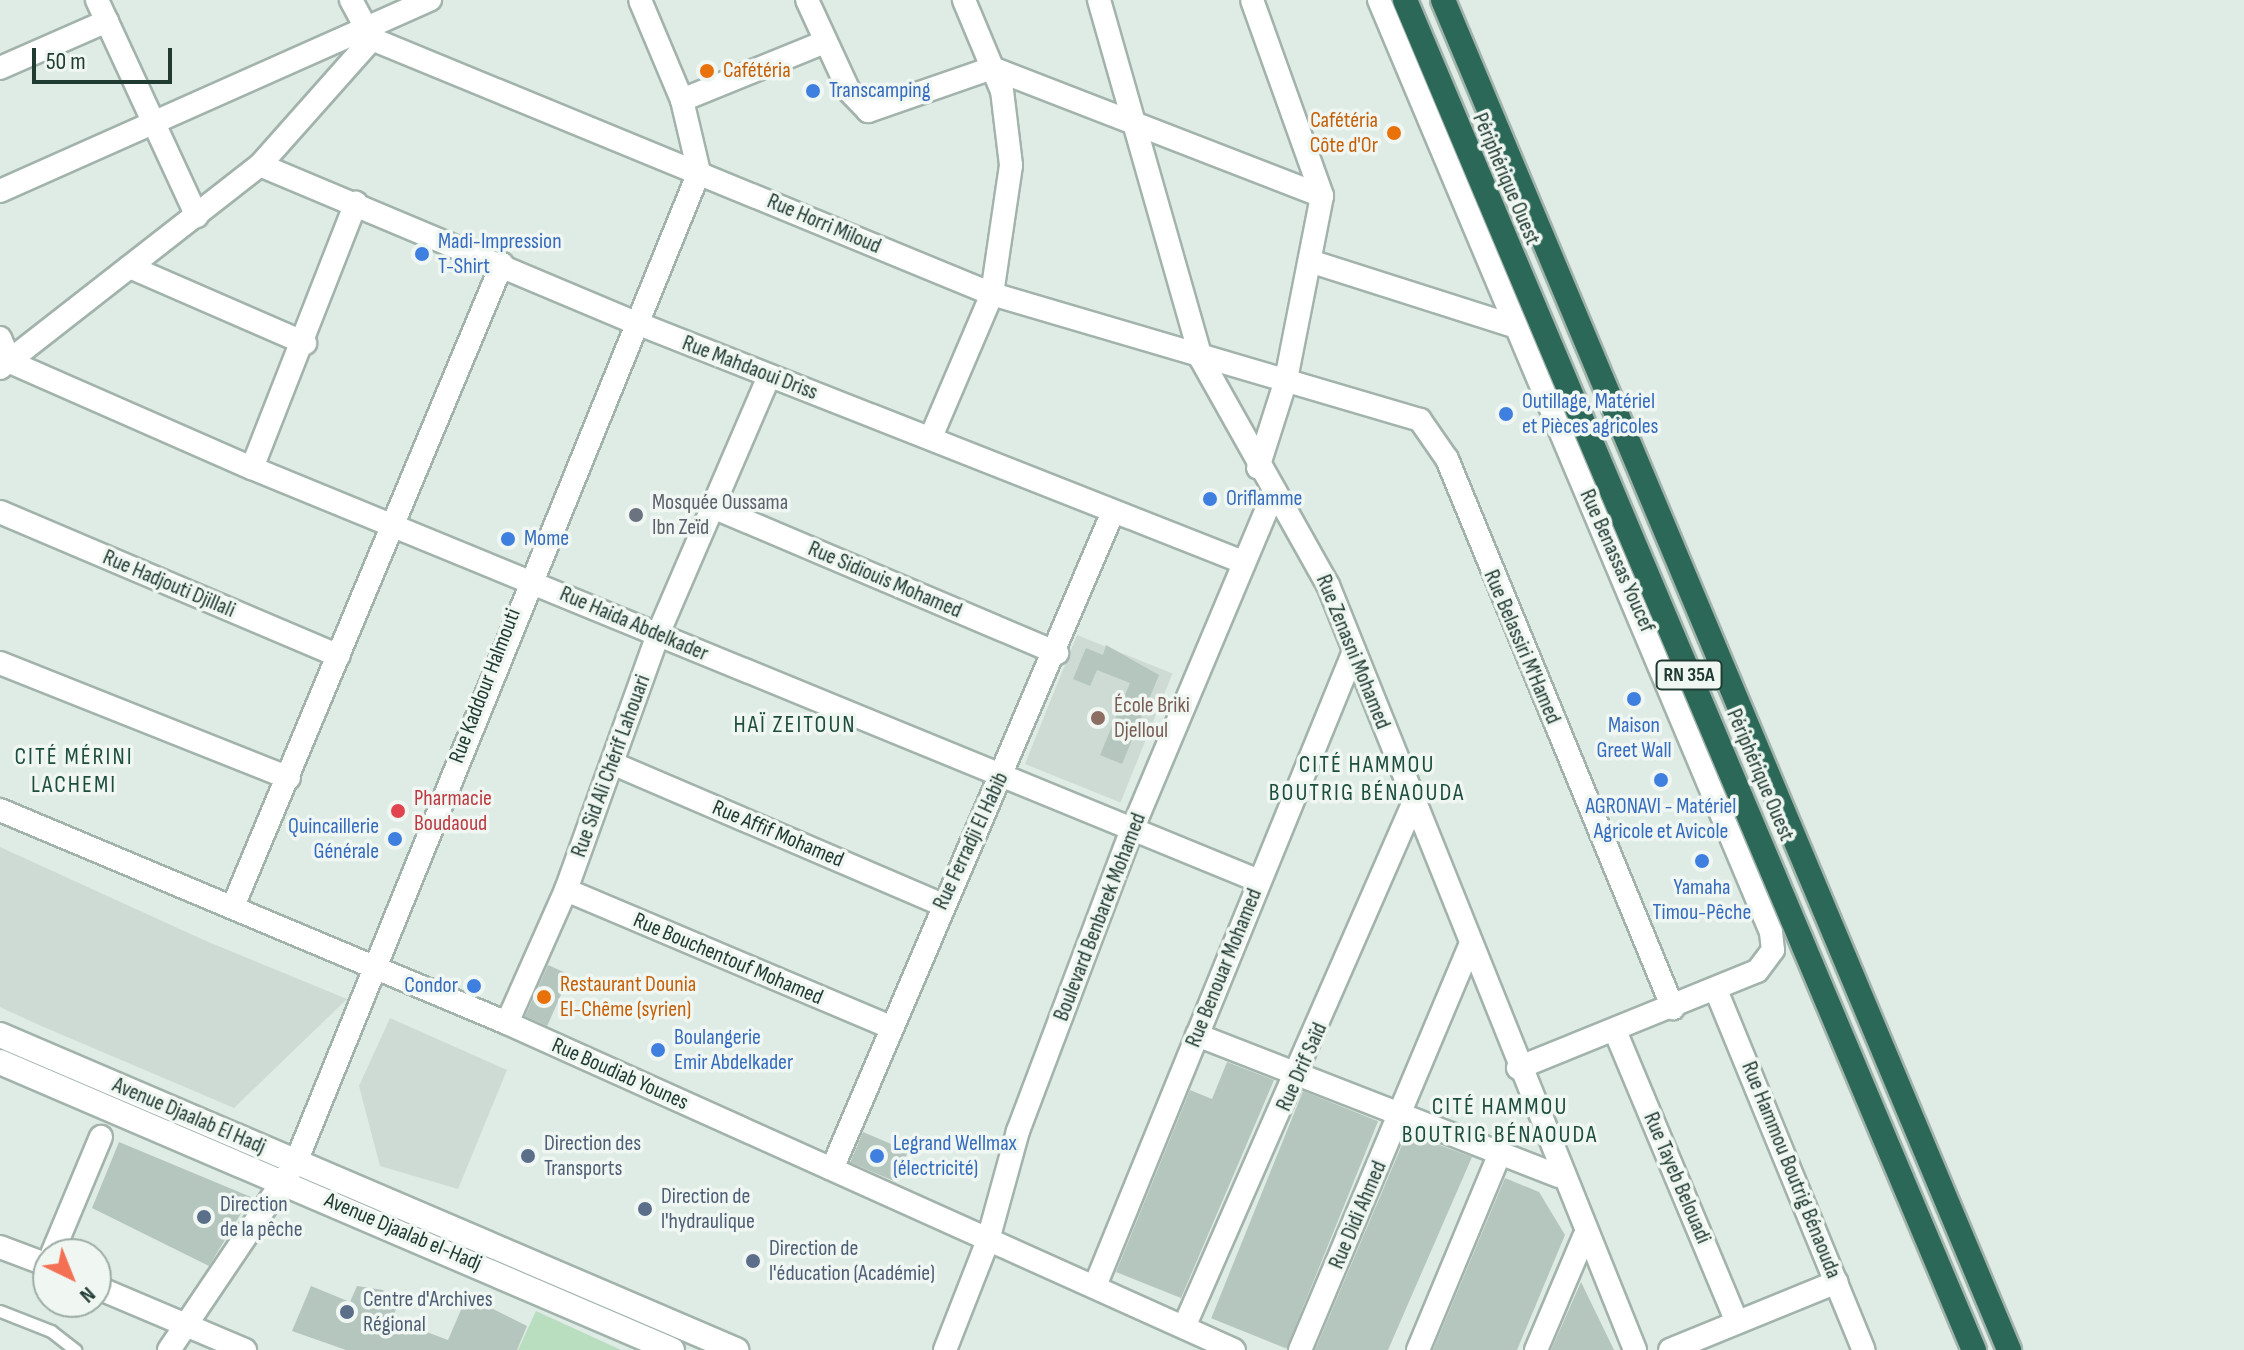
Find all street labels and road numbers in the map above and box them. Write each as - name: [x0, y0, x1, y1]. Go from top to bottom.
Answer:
- street label: Périphérique Ouest: [1466, 109, 1546, 249]
- street label: Rue Horri Miloud: [763, 188, 885, 260]
- street label: Rue Mahdaoui Driss: [679, 330, 821, 406]
- street label: Rue Benassas Youcef: [1574, 485, 1660, 637]
- street label: Rue Sidiouis Mohamed: [804, 536, 966, 624]
- street label: Rue Hadjouti Djillali: [99, 544, 239, 624]
- street label: Rue Belassiri M'Hamed: [1478, 566, 1566, 728]
- street label: Rue Zenasni Mohamed: [1310, 571, 1396, 733]
- street label: Rue Haida Abdelkader: [556, 581, 712, 667]
- street label: Rue Kaddour Halmouti: [443, 605, 527, 767]
- road number: RN 35A: [1655, 659, 1723, 691]
- street label: Rue Sid Ali Chérif Lahouari: [566, 671, 656, 861]
- street label: Périphérique Ouest: [1720, 705, 1800, 845]
- street label: Rue Ferradji El Habib: [928, 768, 1014, 914]
- street label: Rue Affif Mohamed: [708, 795, 848, 873]
- street label: Boulevard Benbarek Mohamed: [1048, 809, 1152, 1025]
- street label: Rue Benouar Mohamed: [1180, 885, 1268, 1051]
- street label: Rue Bouchentouf Mohamed: [629, 907, 827, 1011]
- street label: Rue Drif Saïd: [1271, 1019, 1333, 1115]
- street label: Rue Boudiab Younes: [548, 1032, 692, 1116]
- street label: Rue Hammou Boutrig Bénaouda: [1735, 1058, 1847, 1282]
- street label: Avenue Djaalab El Hadj: [109, 1072, 269, 1160]
- street label: Rue Tayeb Belouadi: [1637, 1108, 1717, 1248]
- street label: Rue Didi Ahmed: [1323, 1157, 1393, 1273]
- street label: Avenue Djaalab el-Hadj: [321, 1187, 485, 1277]

